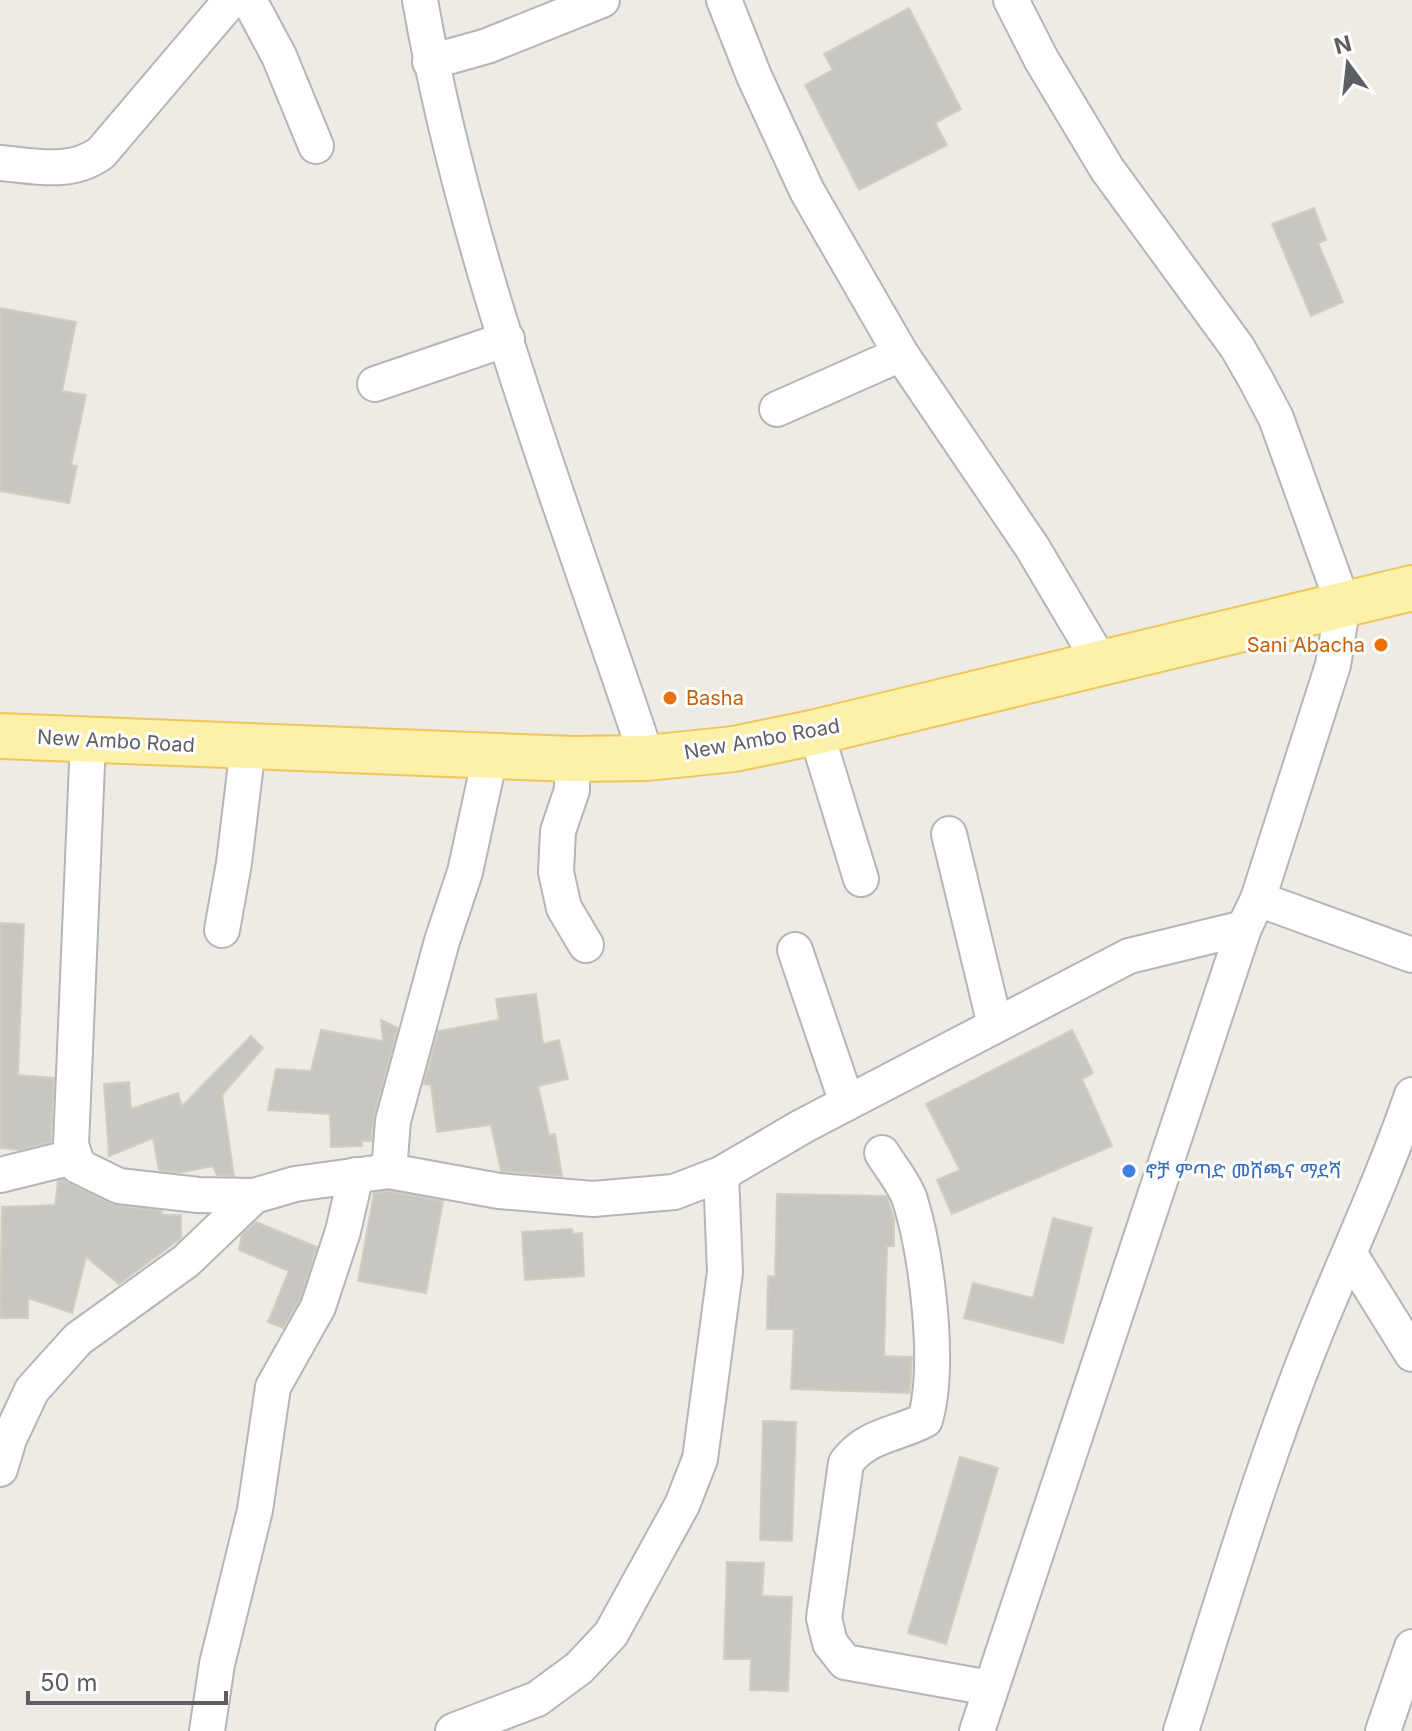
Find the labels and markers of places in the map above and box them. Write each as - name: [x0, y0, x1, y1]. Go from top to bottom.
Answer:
- place label: Sani Abacha: [1247, 633, 1365, 657]
- marker: Sani Abacha: [1372, 636, 1390, 654]
- place label: Basha: [686, 686, 744, 710]
- marker: Basha: [661, 689, 679, 707]
- place label: ኖቻ ምጣድ መሸጫና ማደሻ: [1145, 1159, 1341, 1183]
- marker: ኖቻ ምጣድ መሸጫና ማደሻ: [1120, 1162, 1138, 1180]

